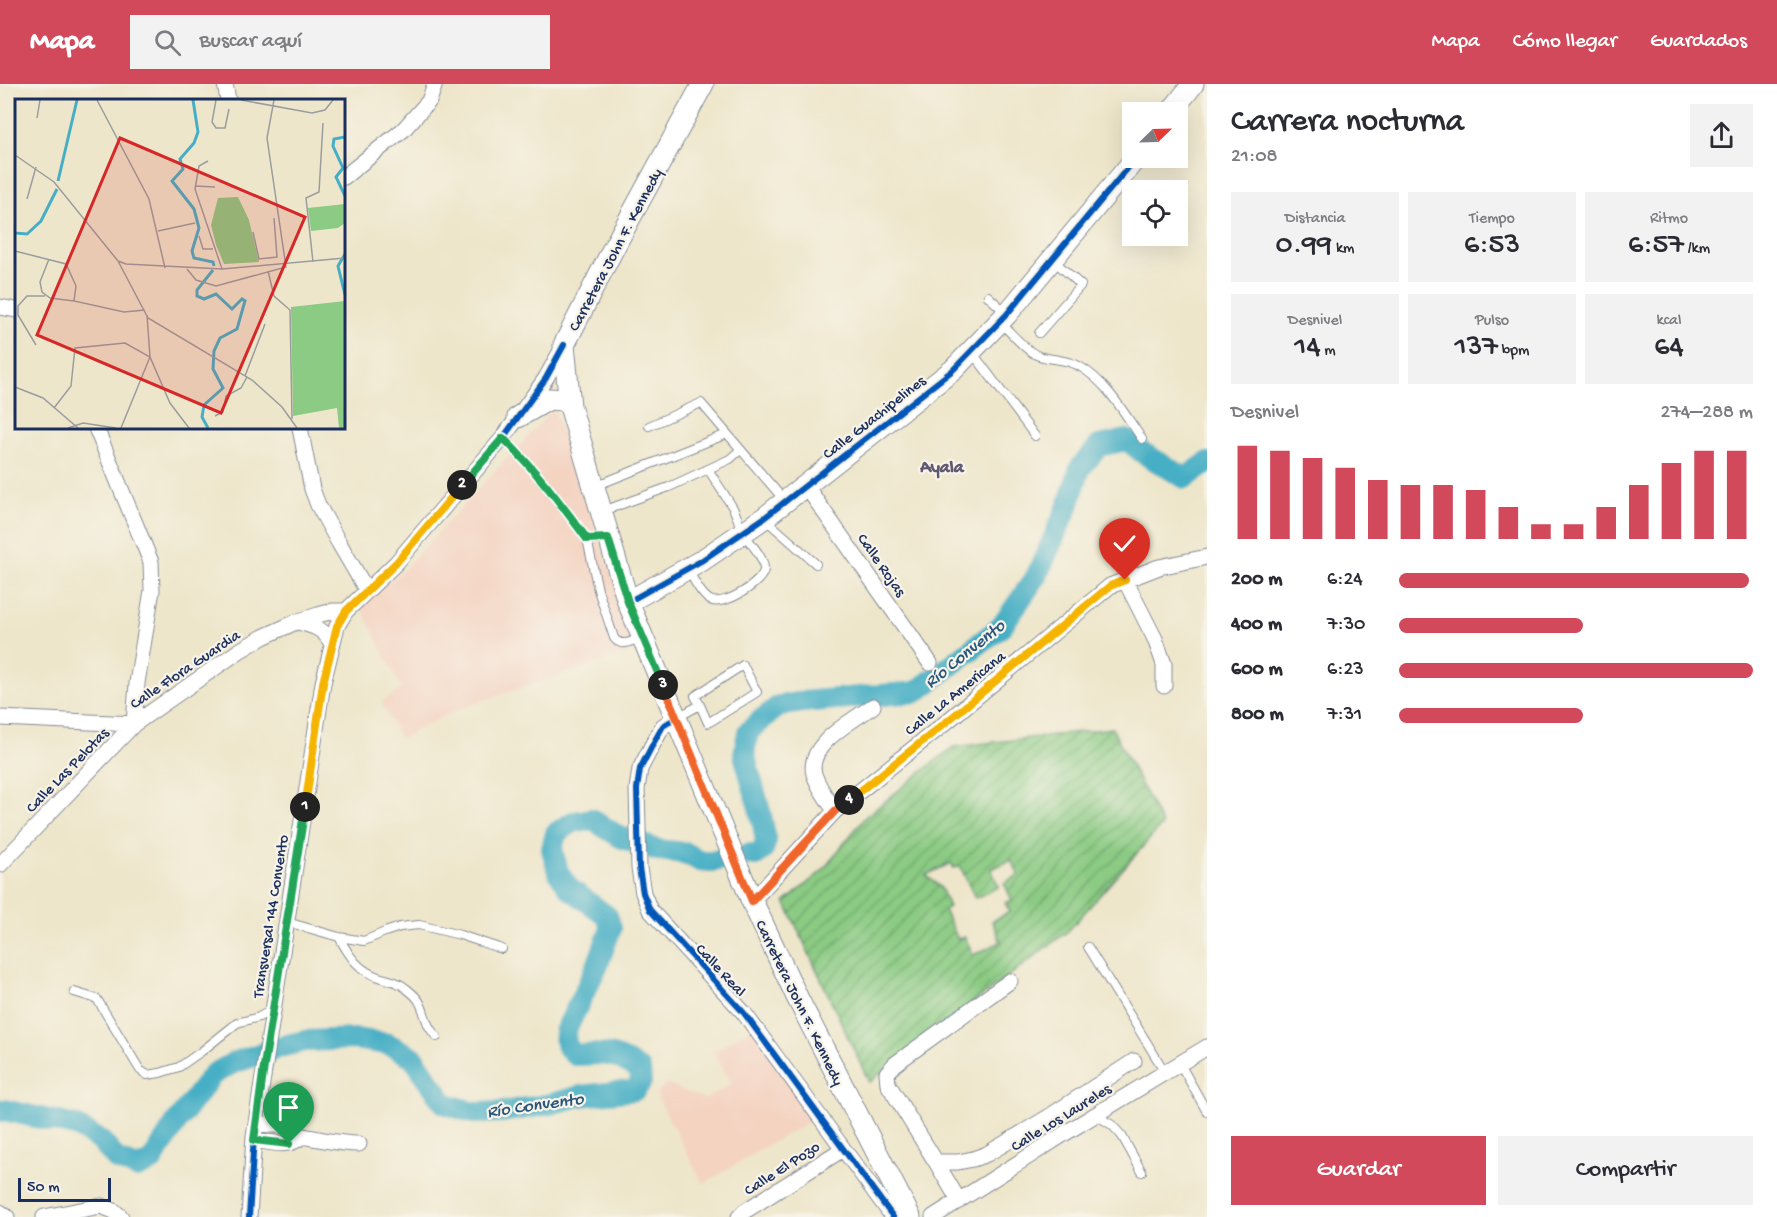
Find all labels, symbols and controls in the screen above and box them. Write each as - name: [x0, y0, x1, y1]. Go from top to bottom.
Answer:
- search box: [130, 15, 550, 69]
- text: Mapa: [30, 26, 94, 59]
- icon: search: [151, 26, 184, 59]
- text: Buscar aquí: [199, 29, 302, 55]
- text: Mapa: [1431, 30, 1480, 55]
- text: Cómo llegar: [1513, 30, 1617, 55]
- text: Guardados: [1650, 30, 1747, 55]
- inset map: [15, 99, 345, 429]
- north arrow: [1122, 102, 1188, 168]
- map controls: [1122, 102, 1188, 246]
- text: Carrera nocturna: [1231, 104, 1464, 142]
- button: share: [1690, 104, 1753, 167]
- text: 21:08: [1231, 146, 1277, 169]
- street label: Carretera John F. Kennedy: [566, 166, 668, 335]
- button: locate: [1122, 180, 1188, 246]
- text: Distancia: [1285, 210, 1345, 229]
- text: Tiempo: [1469, 210, 1515, 229]
- text: Ritmo: [1650, 210, 1688, 229]
- text: 0.99: [1276, 229, 1332, 264]
- text: 6:53: [1464, 229, 1520, 264]
- text: 6:57: [1628, 229, 1684, 264]
- text: km: [1332, 240, 1354, 259]
- text: /km: [1684, 240, 1710, 259]
- text: Desnivel: [1288, 312, 1342, 331]
- text: Pulso: [1475, 312, 1509, 331]
- text: kcal: [1657, 312, 1681, 331]
- text: 14: [1294, 331, 1321, 366]
- text: 137: [1455, 331, 1498, 366]
- text: 64: [1654, 331, 1684, 366]
- text: m: [1321, 342, 1336, 361]
- text: bpm: [1498, 342, 1529, 361]
- street label: Calle Guachipelines: [820, 372, 931, 465]
- text: Desnivel: [1231, 402, 1299, 425]
- text: 274–288 m: [1660, 402, 1753, 425]
- district label: Ayala: [919, 458, 965, 479]
- pin: 2: [447, 470, 477, 500]
- text: 2: [458, 475, 466, 494]
- pin: [1099, 518, 1150, 580]
- icon: check: [1108, 527, 1141, 560]
- street label: Calle Rojas: [851, 531, 909, 602]
- text: 200 m: [1231, 569, 1282, 592]
- text: 6:24: [1327, 569, 1363, 592]
- text: 400 m: [1231, 614, 1282, 637]
- text: 7:30: [1327, 614, 1365, 637]
- water label: Río Convento: [921, 616, 1010, 694]
- street label: Calle Flora Guardia: [127, 626, 246, 715]
- street label: Calle La Americana: [902, 648, 1011, 741]
- text: 600 m: [1231, 659, 1283, 682]
- text: 6:23: [1327, 659, 1364, 682]
- pin: 3: [648, 670, 678, 700]
- text: 3: [659, 675, 667, 694]
- text: 800 m: [1231, 704, 1284, 727]
- text: 7:31: [1327, 704, 1362, 727]
- street label: Calle Las Pelotas: [23, 724, 115, 818]
- pin: 4: [834, 785, 864, 815]
- text: 4: [845, 790, 853, 809]
- pin: 1: [290, 792, 320, 822]
- text: 1: [302, 797, 308, 816]
- street label: Transversal 144 Convento: [250, 834, 295, 1000]
- street label: Carretera John F. Kennedy: [749, 918, 846, 1090]
- street label: Calle Real: [690, 941, 749, 1002]
- street label: Calle Los Laureles: [1008, 1080, 1116, 1157]
- pin: [263, 1082, 314, 1144]
- water label: Río Convento: [486, 1089, 586, 1124]
- icon: arrive: [272, 1091, 305, 1124]
- button: Guardar: [1231, 1136, 1486, 1205]
- button: Compartir: [1498, 1136, 1753, 1205]
- street label: Calle El Pozo: [741, 1138, 824, 1201]
- scale bar: [18, 1175, 111, 1202]
- text: 50 m: [27, 1179, 60, 1198]

